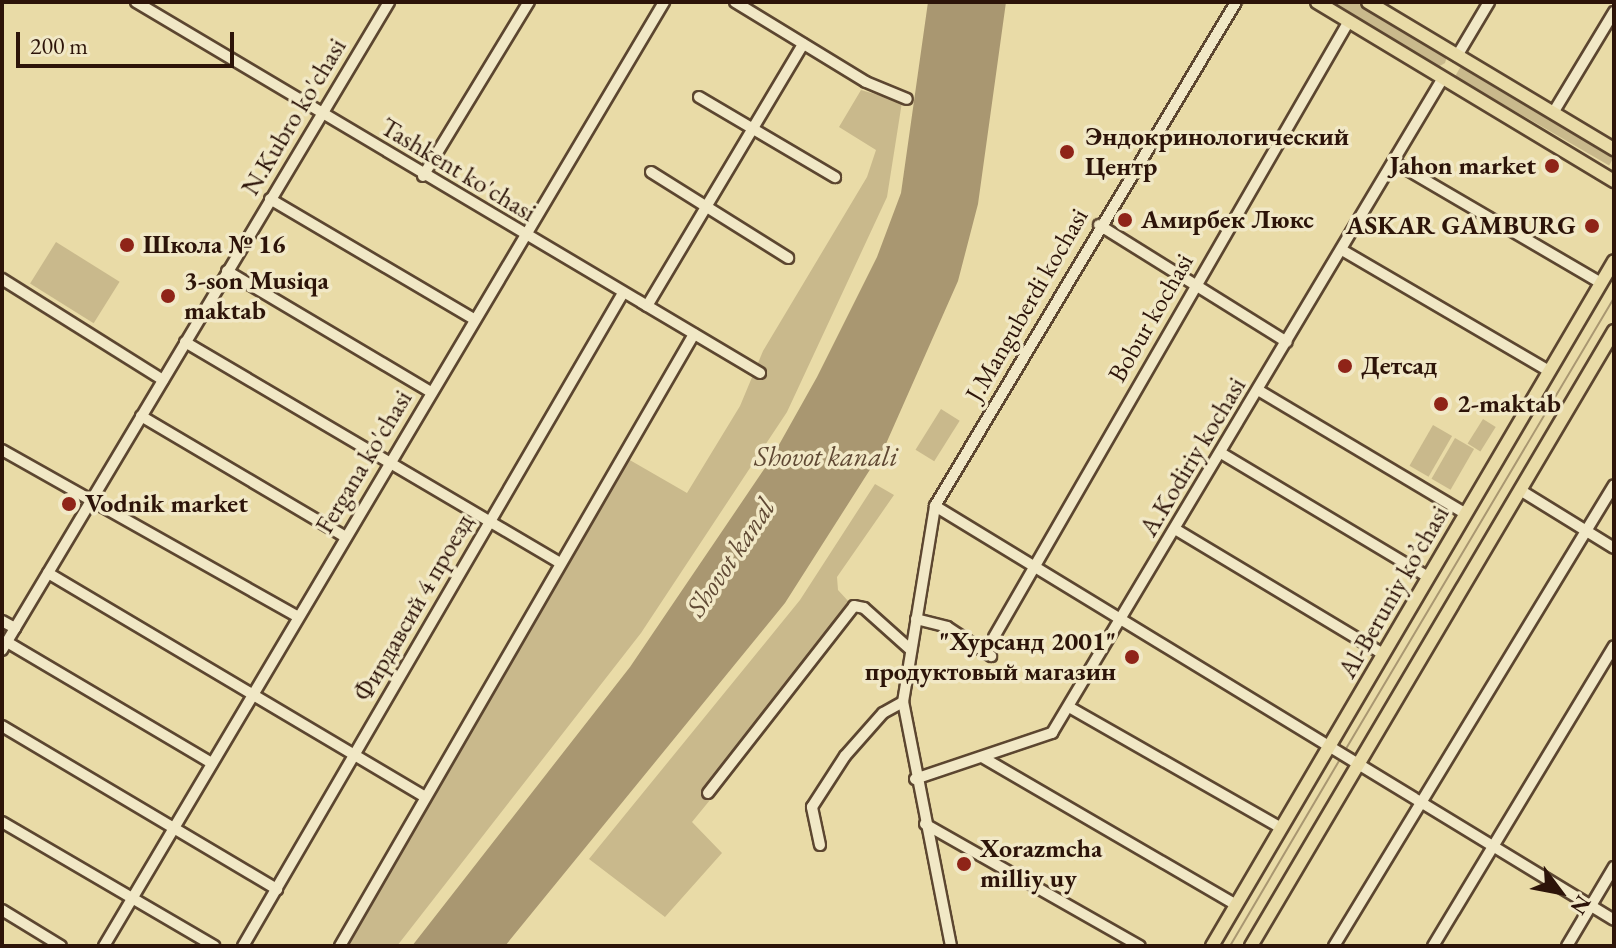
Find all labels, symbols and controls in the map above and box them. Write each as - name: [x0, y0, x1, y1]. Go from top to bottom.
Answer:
- scale bar: [20, 16, 238, 66]
- text: 200 m: [30, 30, 88, 61]
- street label: N.Kubro ko'chasi: [235, 33, 353, 201]
- street label: Tashkent ko'chasi: [375, 111, 541, 229]
- place label: Эндокринологический Центр: [1085, 121, 1349, 182]
- marker: Эндокринологический Центр: [1056, 141, 1078, 163]
- place label: Jahon market: [1390, 150, 1536, 182]
- marker: Jahon market: [1543, 157, 1561, 175]
- street label: J.Manguberdi kochasi: [959, 203, 1095, 407]
- place label: Амирбек Люкс: [1141, 204, 1314, 236]
- place label: ASKAR GAMBURG: [1346, 210, 1576, 242]
- marker: Амирбек Люкс: [1116, 211, 1134, 229]
- marker: ASKAR GAMBURG: [1583, 217, 1601, 235]
- place label: Школа № 16: [143, 229, 286, 261]
- marker: Школа № 16: [118, 236, 136, 254]
- street label: Bobur kochasi: [1102, 248, 1200, 388]
- place label: 3-son Musiqa maktab: [184, 265, 329, 326]
- marker: 3-son Musiqa maktab: [159, 287, 177, 305]
- place label: Детсад: [1361, 350, 1438, 382]
- marker: Детсад: [1336, 357, 1354, 375]
- street label: A.Kodiriy kochasi: [1133, 372, 1253, 542]
- street label: Fergana ko'chasi: [309, 385, 419, 539]
- place label: 2-maktab: [1457, 388, 1561, 420]
- marker: 2-maktab: [1432, 395, 1450, 413]
- water label: Shovot kanali: [754, 439, 898, 473]
- place label: Vodnik market: [85, 488, 248, 520]
- water label: Shovot kanal: [678, 492, 782, 622]
- marker: Vodnik market: [60, 495, 78, 513]
- street label: Al-Beruniy ko’chasi: [1332, 500, 1456, 684]
- street label: Фирдавсий 4 проезд: [348, 509, 480, 707]
- place label: "Хурсанд 2001" продуктовый магазин: [865, 626, 1116, 688]
- marker: "Хурсанд 2001" продуктовый магазин: [1123, 648, 1141, 666]
- place label: Xorazmcha milliy uy: [980, 833, 1102, 894]
- north arrow: [1520, 852, 1600, 932]
- marker: Xorazmcha milliy uy: [955, 855, 973, 873]
- text: N: [1564, 890, 1598, 920]

